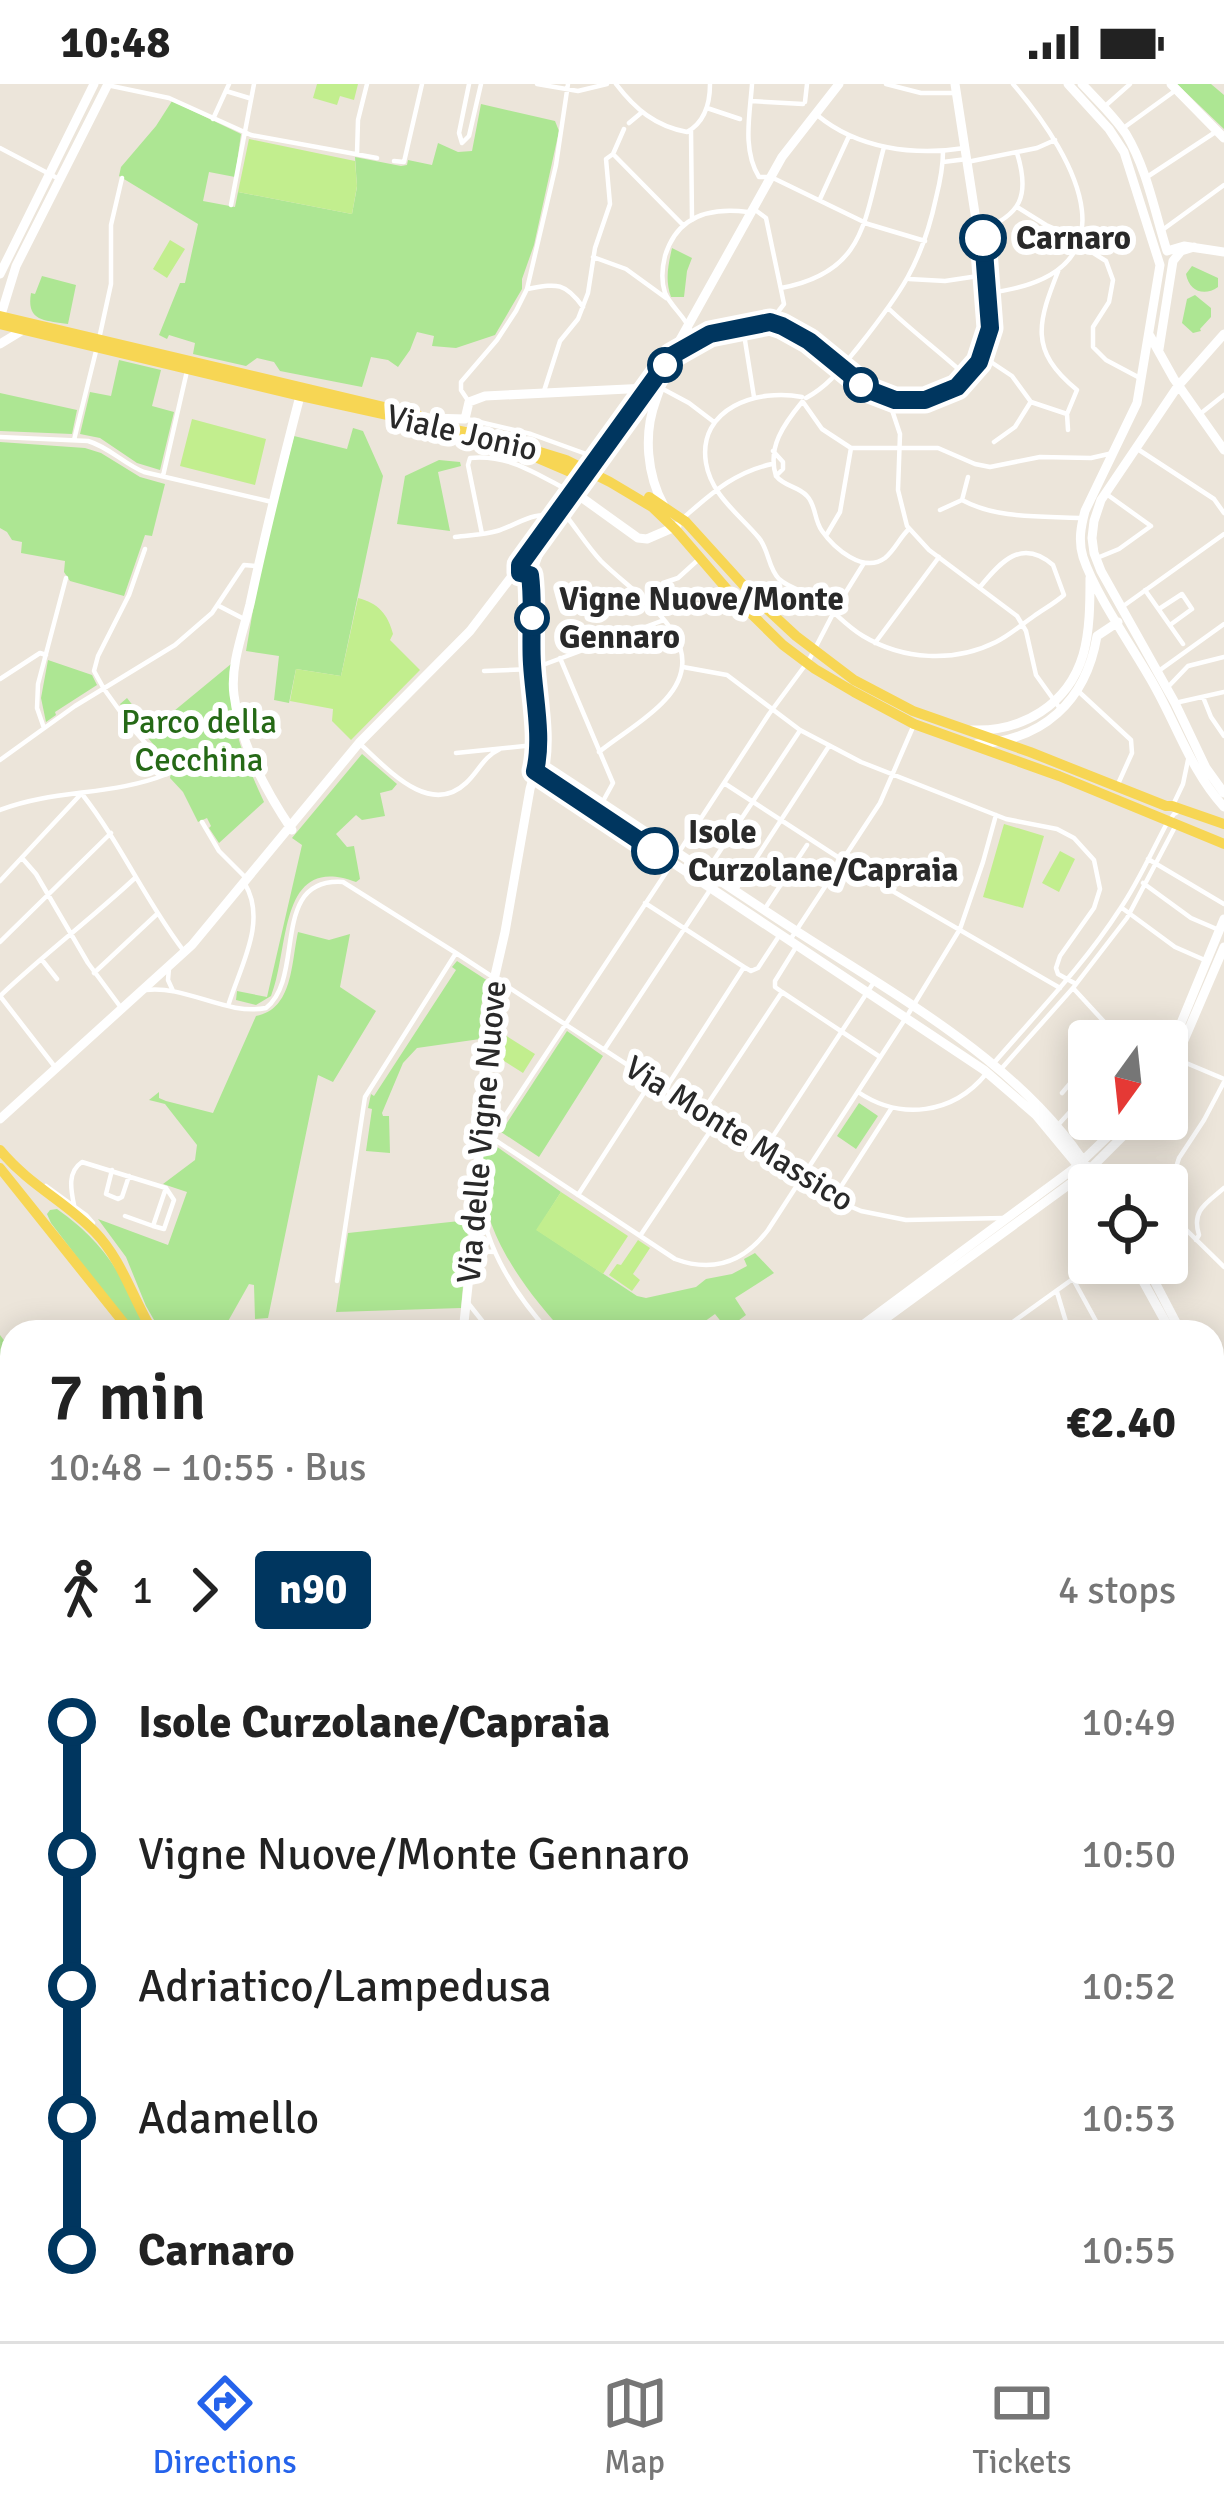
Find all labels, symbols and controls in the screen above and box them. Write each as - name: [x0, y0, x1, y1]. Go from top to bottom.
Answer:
- text: 10:48: [60, 15, 170, 70]
- marker: Carnaro: [961, 216, 1005, 260]
- place label: Carnaro: [1016, 218, 1131, 259]
- unlabelled marker: [649, 349, 681, 381]
- unlabelled marker: [845, 369, 877, 401]
- street label: Viale Jonio: [382, 396, 542, 470]
- place label: Vigne Nuove/Monte Gennaro: [559, 579, 844, 658]
- marker: Vigne Nuove/Monte Gennaro: [516, 602, 548, 634]
- park label: Parco della Cecchina: [121, 702, 277, 781]
- place label: Isole Curzolane/Capraia: [688, 812, 959, 891]
- marker: Isole Curzolane/Capraia: [633, 829, 677, 873]
- street label: Via delle Vigne Nuove: [448, 979, 516, 1285]
- north arrow: [1068, 1020, 1188, 1140]
- map controls: [1068, 1020, 1188, 1284]
- street label: Via Monte Massico: [617, 1047, 861, 1221]
- button: locate: [1068, 1164, 1188, 1284]
- text: 7 min: [48, 1357, 206, 1438]
- text: €2.40: [1066, 1395, 1176, 1450]
- text: 10:48 – 10:55 · Bus: [48, 1443, 366, 1491]
- icon: walk: [48, 1557, 114, 1623]
- icon: forward: [171, 1557, 237, 1623]
- text: n90: [279, 1564, 347, 1615]
- text: 1: [132, 1566, 153, 1614]
- text: 4 stops: [1058, 1566, 1176, 1614]
- text: Isole Curzolane/Capraia: [138, 1695, 610, 1750]
- text: 10:49: [1081, 1698, 1176, 1746]
- text: Vigne Nuove/Monte Gennaro: [138, 1827, 690, 1882]
- text: 10:50: [1081, 1830, 1176, 1878]
- text: Adriatico/Lampedusa: [138, 1959, 552, 2014]
- text: 10:52: [1081, 1962, 1176, 2010]
- text: Adamello: [138, 2091, 319, 2146]
- text: 10:53: [1081, 2094, 1176, 2142]
- text: Carnaro: [138, 2223, 295, 2278]
- text: 10:55: [1081, 2226, 1176, 2274]
- tab: Directions: [152, 2370, 297, 2483]
- tab: Map: [602, 2370, 668, 2483]
- tab: Tickets: [972, 2370, 1072, 2483]

